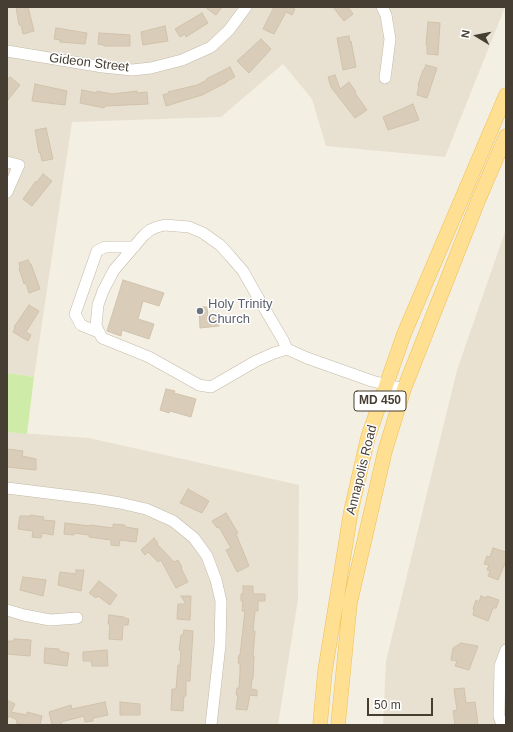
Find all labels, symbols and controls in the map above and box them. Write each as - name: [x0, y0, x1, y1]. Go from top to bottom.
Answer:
- north arrow: [457, 16, 497, 56]
- text: N: [459, 29, 472, 39]
- street label: Gideon Street: [48, 50, 130, 76]
- place label: Holy Trinity Church: [208, 296, 273, 327]
- marker: Holy Trinity Church: [195, 306, 205, 316]
- road number: MD 450: [354, 391, 406, 411]
- street label: Annapolis Road: [343, 424, 381, 516]
- scale bar: [369, 690, 435, 716]
- text: 50 m: [374, 698, 401, 712]

